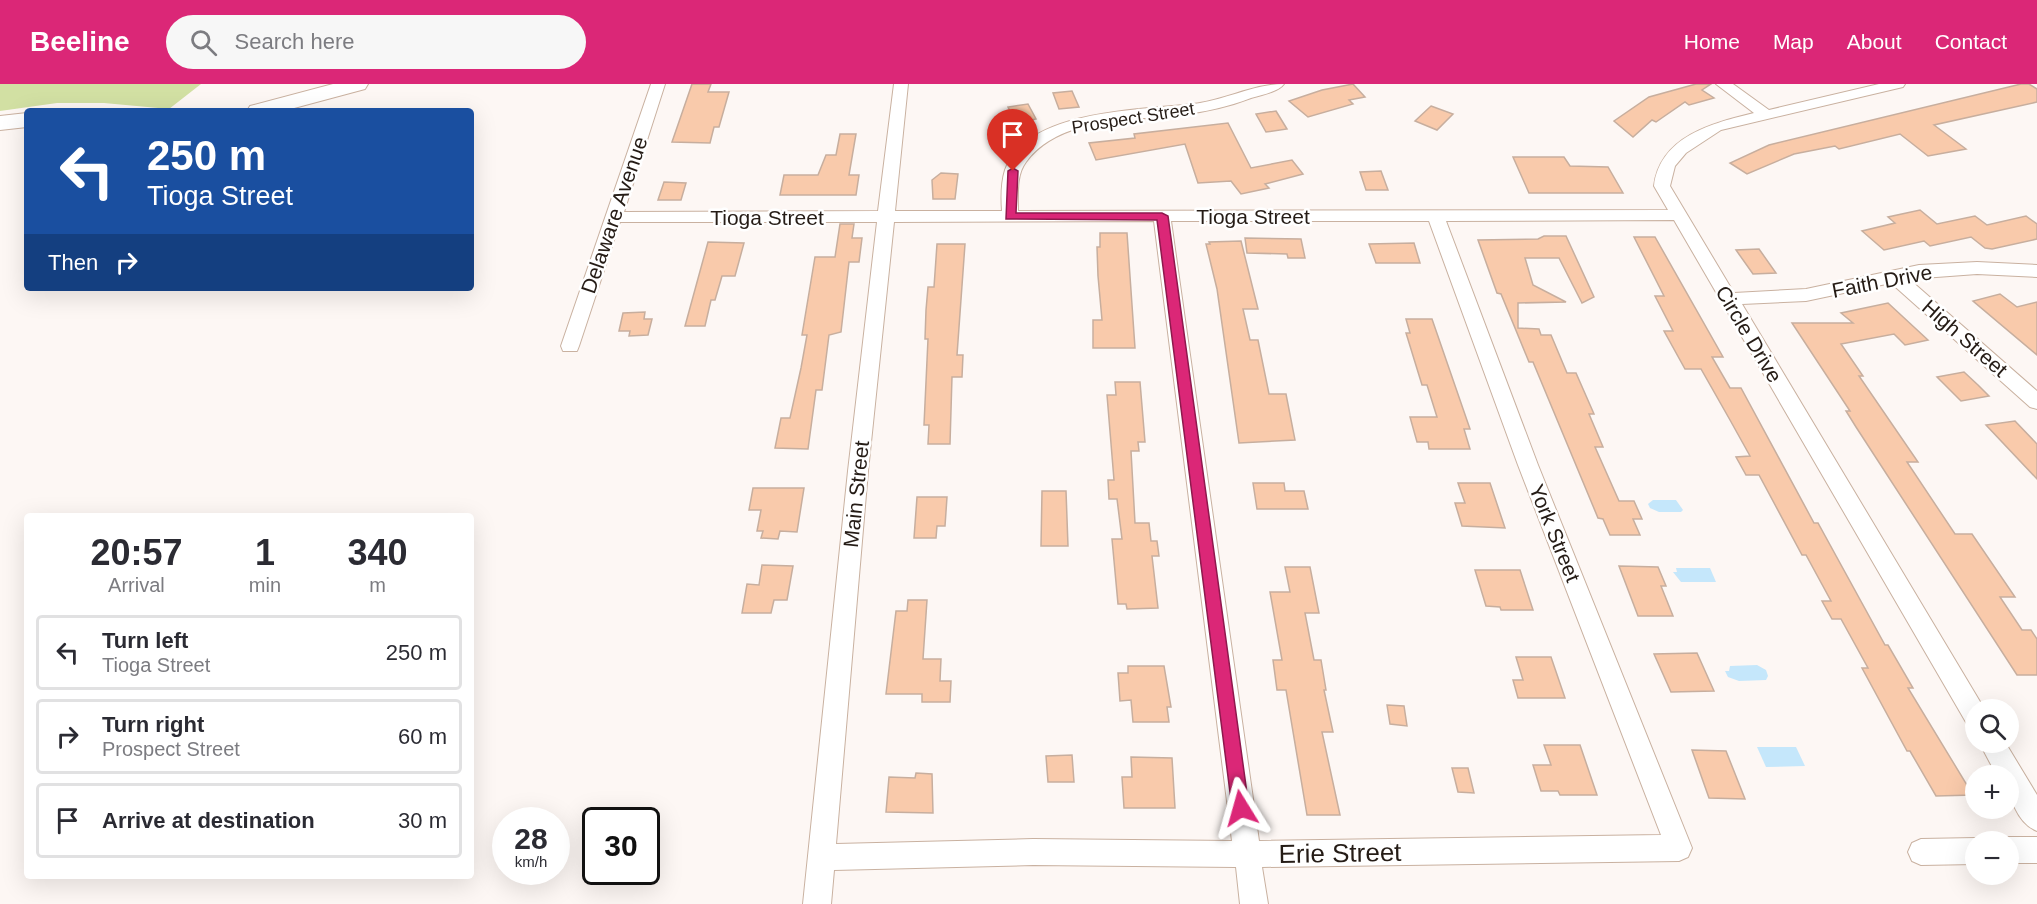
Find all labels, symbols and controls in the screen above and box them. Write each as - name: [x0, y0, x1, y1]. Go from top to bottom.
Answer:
- search box: [166, 15, 586, 69]
- text: Beeline: [30, 26, 130, 57]
- icon: search: [187, 26, 220, 59]
- text: Search here: [235, 29, 354, 54]
- text: Home: [1684, 30, 1740, 53]
- text: Map: [1773, 30, 1814, 53]
- text: About: [1847, 30, 1902, 53]
- text: Contact: [1935, 30, 2007, 53]
- street label: Prospect Street: [1070, 98, 1196, 138]
- pin: [987, 109, 1038, 171]
- icon: arrive: [996, 118, 1029, 151]
- icon: left: [48, 132, 126, 210]
- text: 250 m: [147, 132, 266, 179]
- street label: Delaware Avenue: [576, 134, 652, 296]
- text: Tioga Street: [147, 181, 293, 211]
- street label: Tioga Street: [1196, 205, 1310, 228]
- street label: Tioga Street: [710, 206, 824, 229]
- icon: right: [110, 246, 143, 279]
- text: Then: [48, 250, 98, 275]
- street label: Faith Drive: [1830, 260, 1934, 302]
- street label: Circle Drive: [1711, 282, 1787, 386]
- street label: High Street: [1918, 295, 2012, 381]
- street label: Main Street: [839, 439, 873, 549]
- street label: York Street: [1525, 481, 1585, 585]
- text: 20:57: [90, 532, 182, 573]
- text: 1: [255, 532, 275, 573]
- text: 340: [347, 532, 408, 573]
- text: Arrival: [108, 574, 165, 596]
- text: min: [249, 574, 281, 596]
- text: m: [369, 574, 386, 596]
- text: Turn left: [102, 628, 188, 653]
- icon: left: [51, 636, 84, 669]
- text: 250 m: [386, 640, 447, 665]
- text: Tioga Street: [102, 654, 210, 676]
- map controls: [1965, 699, 2019, 885]
- button: search: [1965, 699, 2019, 753]
- text: Turn right: [102, 712, 204, 737]
- icon: right: [51, 720, 84, 753]
- text: 60 m: [398, 724, 447, 749]
- text: Prospect Street: [102, 738, 240, 760]
- button: +: [1965, 765, 2019, 819]
- position arrow: [1209, 776, 1273, 840]
- icon: arrive: [51, 804, 84, 837]
- speed limit sign: 30: [582, 807, 660, 885]
- text: Arrive at destination: [102, 808, 315, 833]
- text: 30 m: [398, 808, 447, 833]
- text: 28: [514, 822, 548, 855]
- button: −: [1965, 831, 2019, 885]
- street label: Erie Street: [1278, 837, 1402, 869]
- text: km/h: [515, 853, 547, 870]

